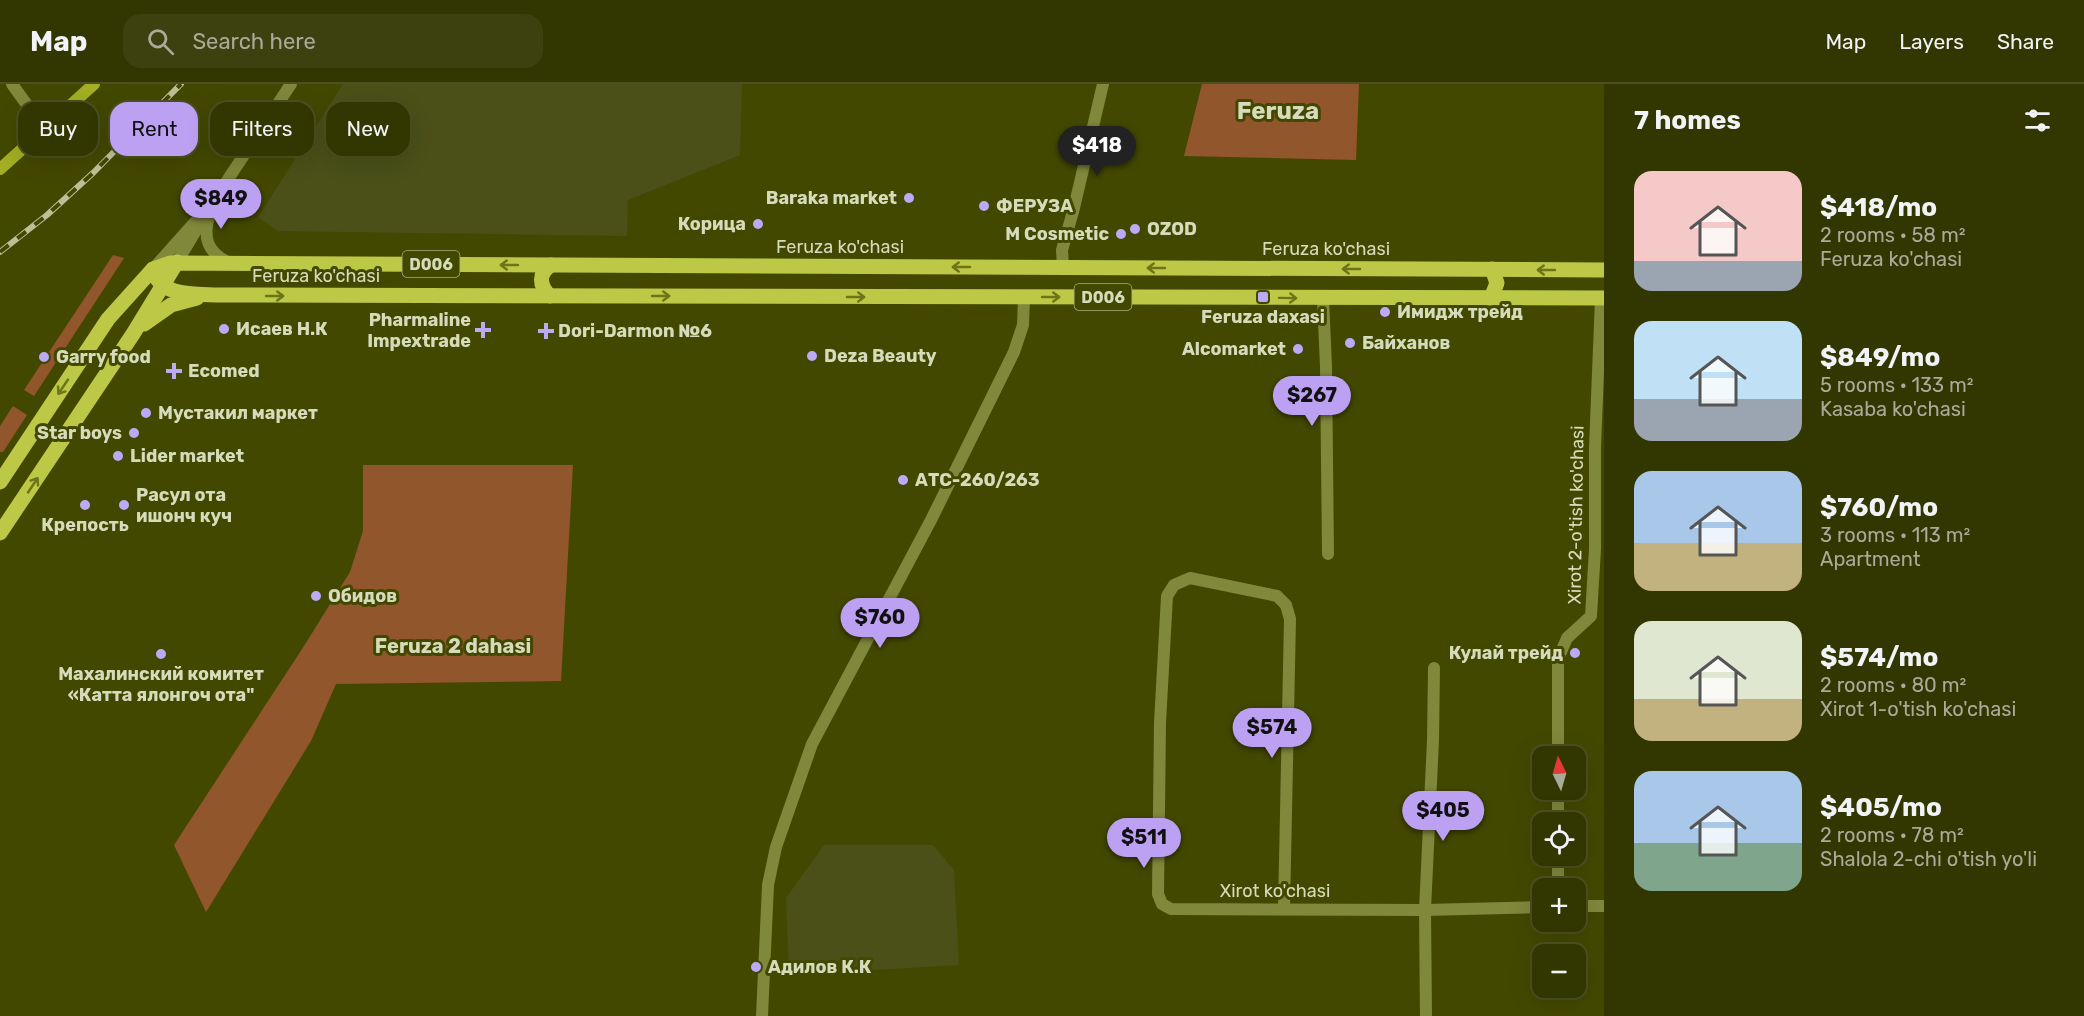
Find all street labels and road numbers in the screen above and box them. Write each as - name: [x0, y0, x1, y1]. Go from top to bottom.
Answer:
- street label: Feruza ko'chasi: [776, 236, 904, 258]
- street label: Feruza ko'chasi: [1262, 238, 1390, 260]
- road number: D006: [402, 251, 460, 277]
- street label: Feruza ko'chasi: [252, 265, 380, 287]
- road number: D006: [1074, 284, 1132, 310]
- street label: Xirot 2-o'tish ko'chasi: [1563, 425, 1589, 605]
- street label: Xirot ko'chasi: [1220, 880, 1330, 902]

